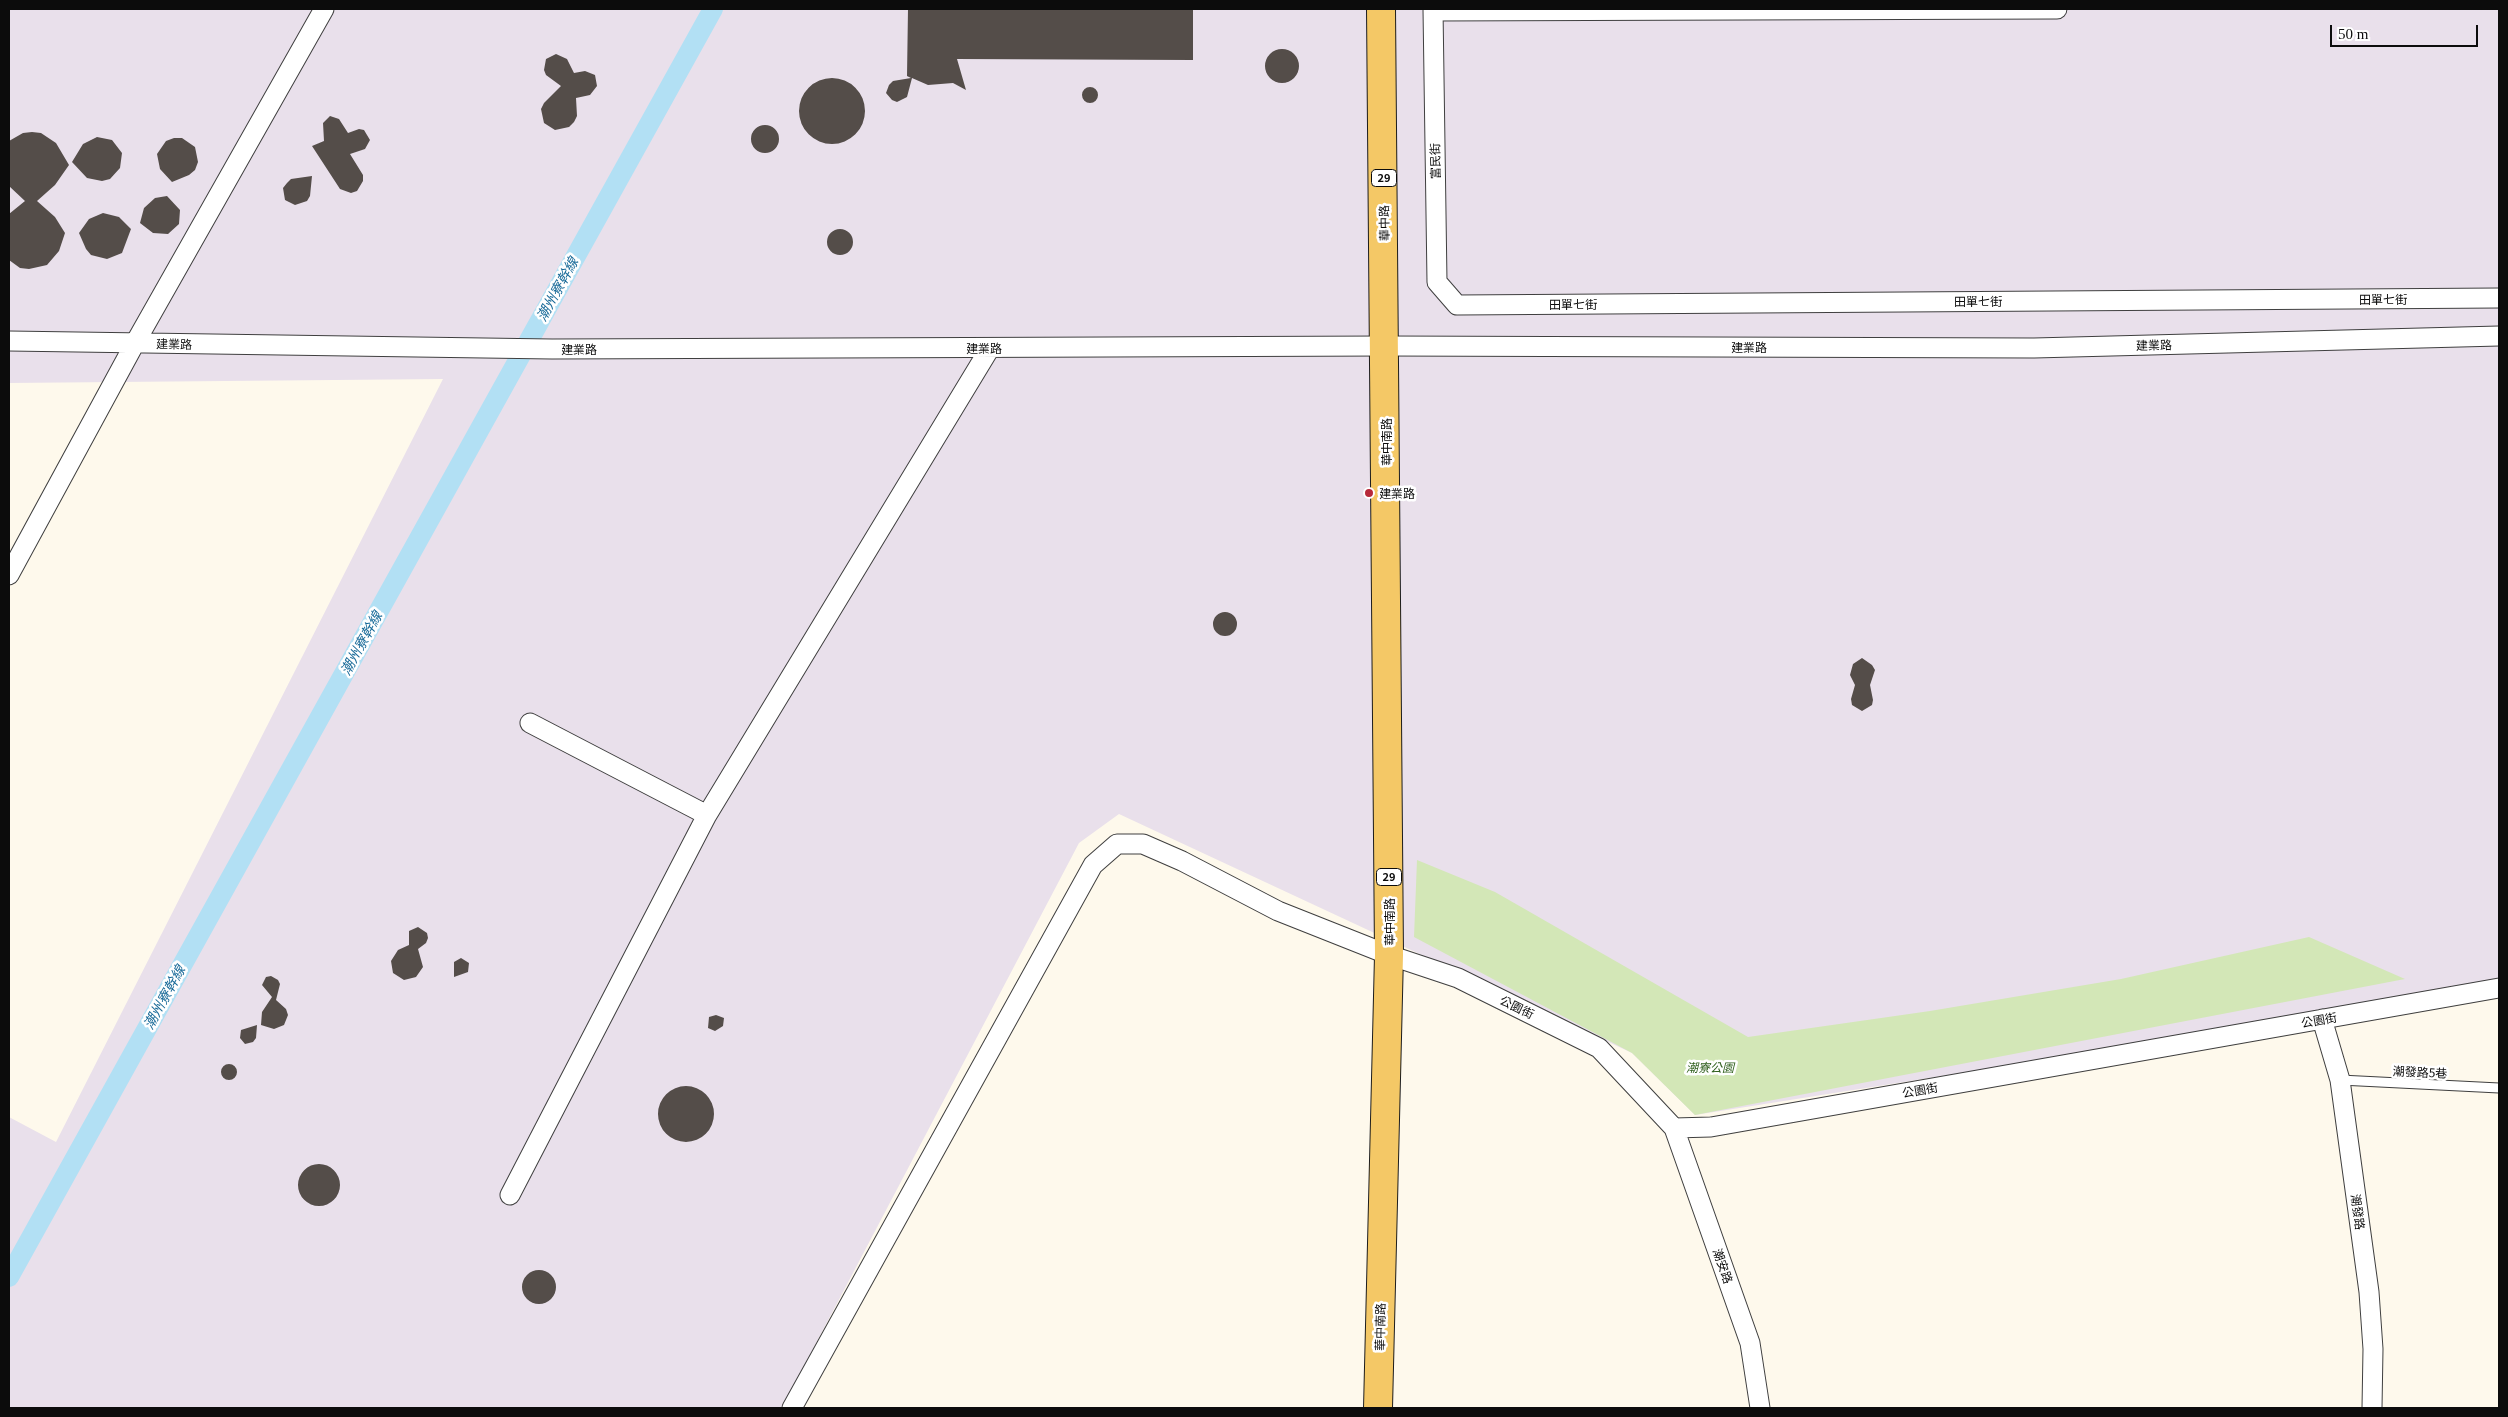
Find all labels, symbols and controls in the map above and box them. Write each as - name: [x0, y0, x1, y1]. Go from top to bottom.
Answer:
- scale bar: [2333, 15, 2480, 47]
- text: 50 m: [2338, 26, 2368, 42]
- street label: 富民街: [1427, 143, 1443, 179]
- road number: 29: [1372, 170, 1396, 187]
- street label: 華中路: [1376, 205, 1392, 241]
- water label: 潮州寮幹線: [533, 254, 581, 324]
- street label: 田單七街: [2359, 292, 2407, 306]
- street label: 田單七街: [1954, 294, 2002, 308]
- street label: 田單七街: [1549, 297, 1597, 311]
- street label: 建業路: [156, 336, 192, 352]
- street label: 建業路: [2136, 337, 2172, 353]
- street label: 建業路: [1731, 340, 1767, 354]
- street label: 建業路: [966, 341, 1002, 355]
- street label: 建業路: [561, 342, 597, 356]
- street label: 華中南路: [1379, 418, 1393, 466]
- place label: 建業路: [1379, 486, 1415, 500]
- marker: 建業路: [1363, 487, 1375, 499]
- water label: 潮州寮幹線: [337, 608, 385, 678]
- road number: 29: [1376, 869, 1402, 886]
- street label: 華中南路: [1382, 898, 1396, 946]
- water label: 潮州寮幹線: [140, 962, 188, 1032]
- street label: 公園街: [1498, 993, 1536, 1021]
- street label: 公園街: [2300, 1010, 2338, 1030]
- park label: 潮寮公園: [1686, 1060, 1734, 1074]
- street label: 潮發路5巷: [2392, 1063, 2448, 1081]
- street label: 公園街: [1901, 1080, 1939, 1100]
- street label: 潮發路: [2348, 1193, 2368, 1231]
- street label: 潮安路: [1710, 1247, 1736, 1285]
- street label: 華中南路: [1372, 1303, 1388, 1351]

